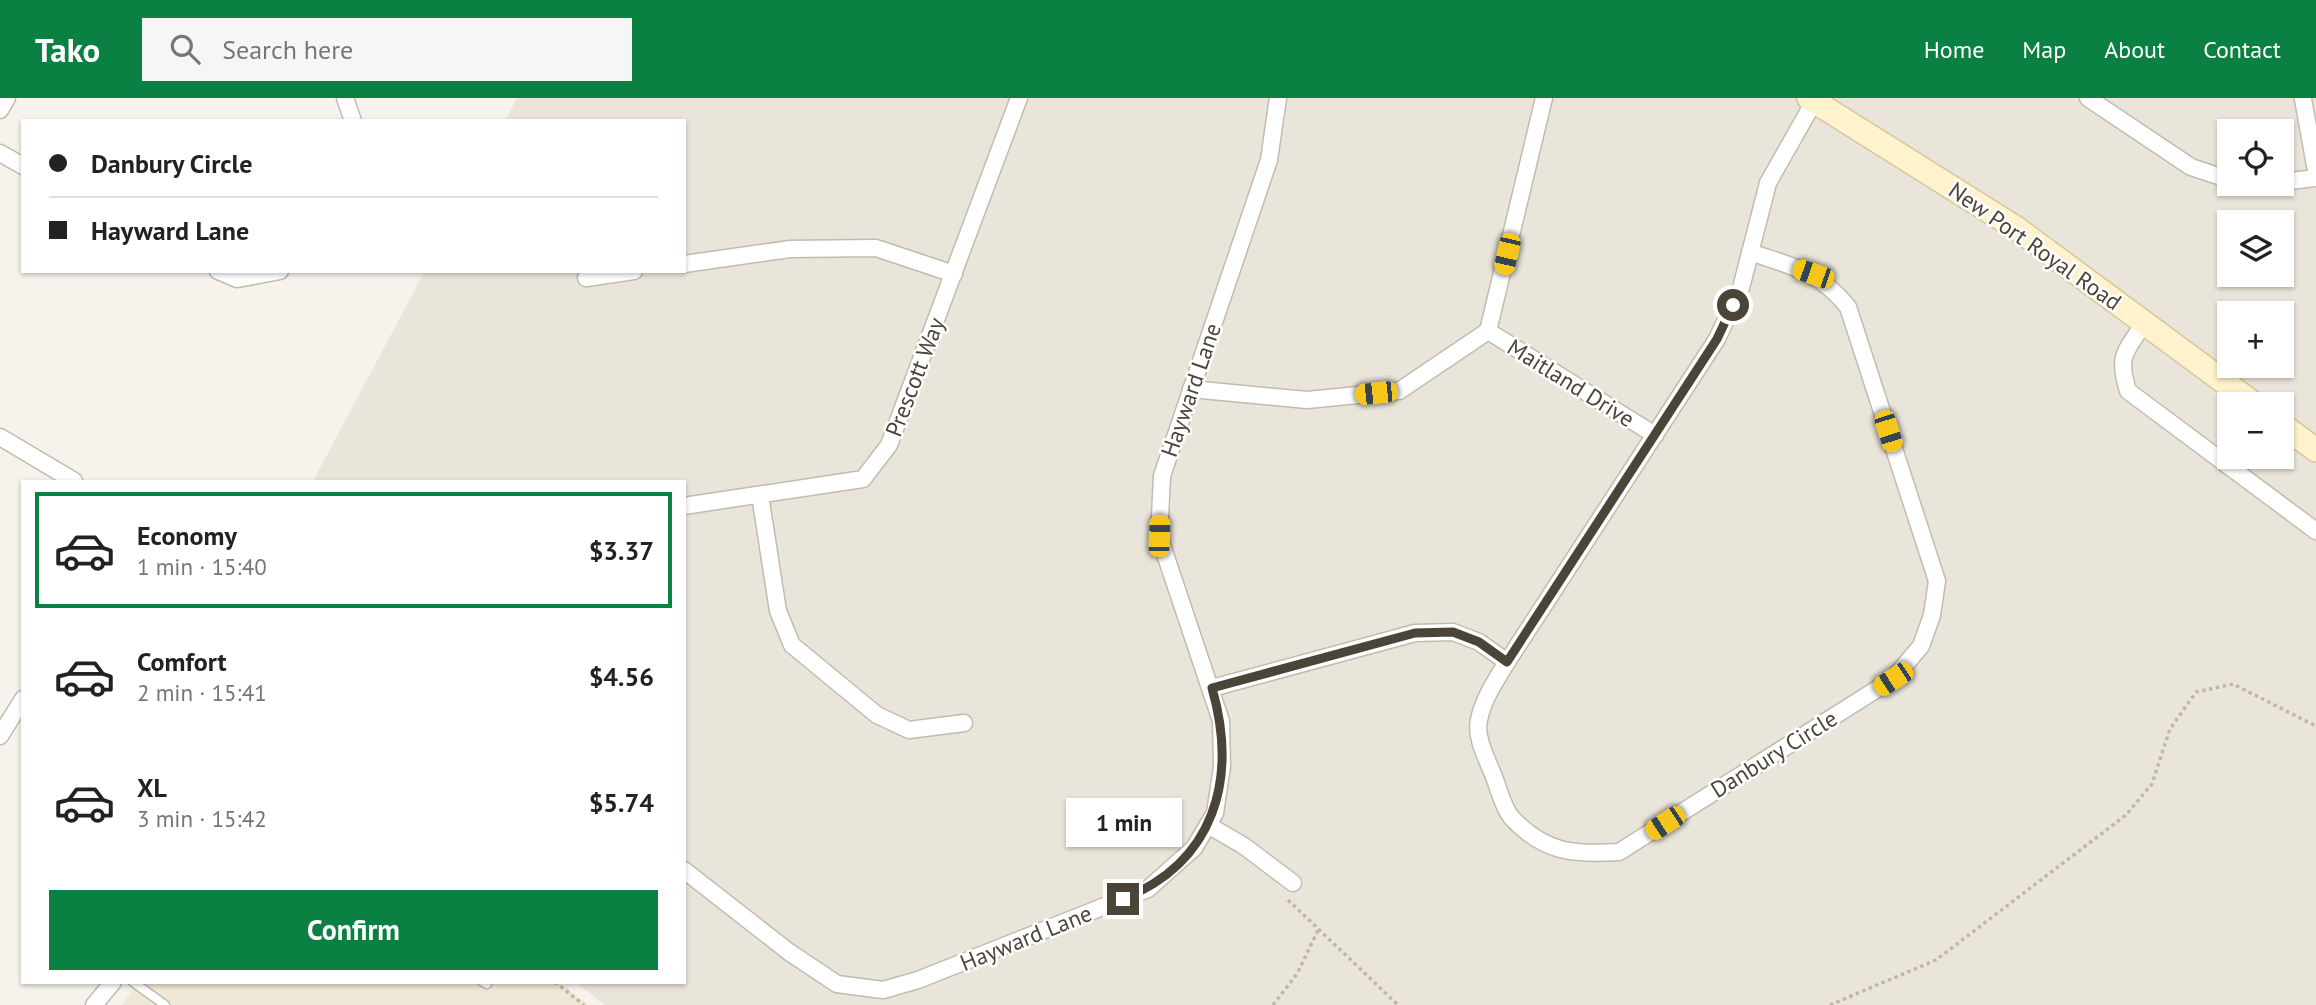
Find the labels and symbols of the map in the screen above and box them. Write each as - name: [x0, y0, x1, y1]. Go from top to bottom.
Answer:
- street label: New Port Royal Road: [1943, 175, 2127, 316]
- car: [1493, 231, 1522, 277]
- car: [1790, 257, 1837, 291]
- route start: [1717, 289, 1749, 321]
- street label: Prescott Way: [879, 313, 951, 440]
- street label: Hayward Lane: [1154, 319, 1227, 461]
- street label: Maitland Drive: [1502, 332, 1640, 433]
- car: [1355, 380, 1398, 406]
- car: [1872, 408, 1905, 454]
- car: [1148, 515, 1171, 557]
- car: [1870, 659, 1917, 699]
- street label: Danbury Circle: [1705, 703, 1842, 804]
- callout: 1 min: [1065, 798, 1181, 846]
- car: [1642, 803, 1689, 843]
- route end: [1107, 883, 1139, 915]
- street label: Hayward Lane: [956, 898, 1096, 977]

